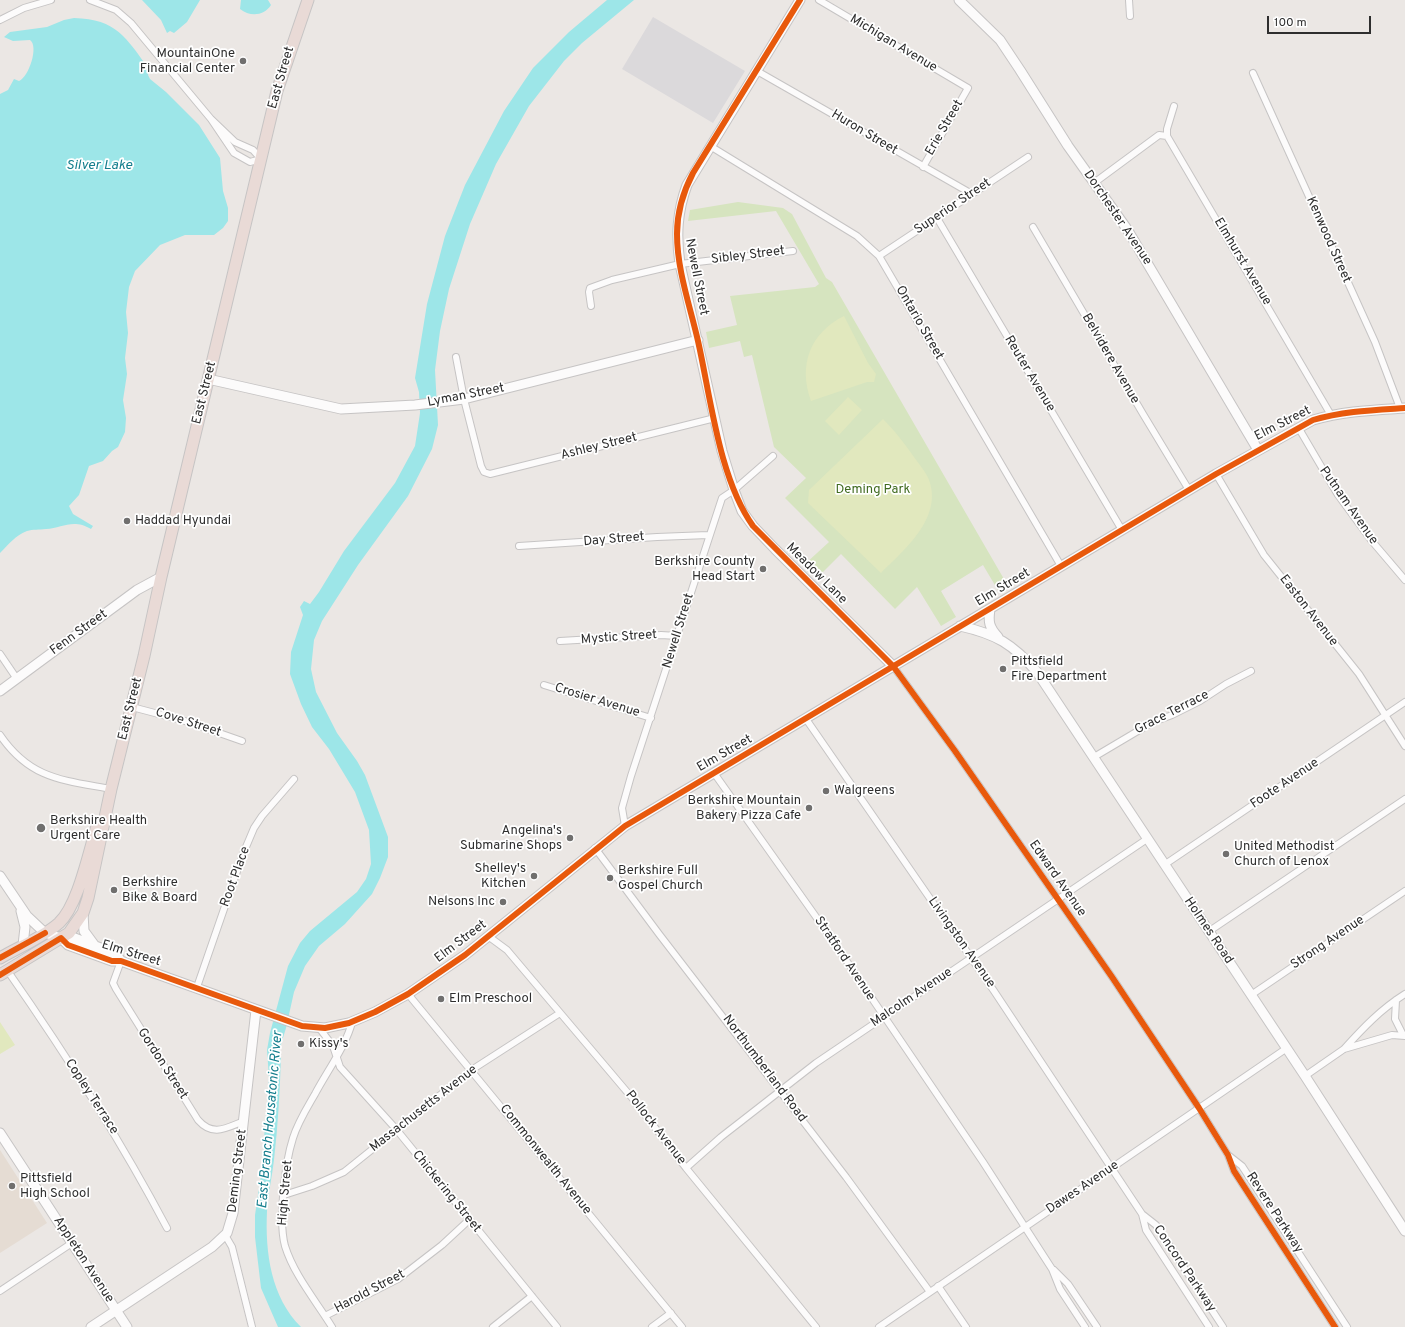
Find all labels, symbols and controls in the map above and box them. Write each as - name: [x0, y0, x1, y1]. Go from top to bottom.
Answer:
- scale bar: [1269, 8, 1373, 34]
- street label: Michigan Avenue: [846, 12, 940, 76]
- text: 100 m: [1274, 15, 1307, 31]
- street label: East Street: [266, 45, 298, 111]
- place label: MountainOne Financial Center: [140, 46, 235, 77]
- marker: MountainOne Financial Center: [238, 56, 248, 66]
- street label: Erie Street: [923, 97, 967, 159]
- street label: Huron Street: [828, 107, 900, 159]
- water label: Silver Lake: [66, 158, 132, 174]
- street label: Dorchester Avenue: [1080, 168, 1154, 268]
- street label: Superior Street: [912, 176, 994, 238]
- street label: Kenwood Street: [1302, 194, 1354, 286]
- street label: Elmhurst Avenue: [1210, 215, 1274, 309]
- street label: Newell Street: [681, 237, 711, 317]
- street label: Sibley Street: [710, 244, 786, 268]
- street label: Ontario Street: [892, 283, 946, 363]
- street label: Belvidere Avenue: [1078, 311, 1142, 407]
- street label: Reuter Avenue: [1000, 333, 1058, 415]
- street label: East Street: [190, 360, 220, 426]
- street label: Lyman Street: [426, 381, 506, 411]
- street label: Elm Street: [1252, 403, 1314, 445]
- street label: Ashley Street: [559, 430, 639, 464]
- street label: Putnam Avenue: [1315, 464, 1381, 548]
- park label: Deming Park: [836, 482, 910, 498]
- place label: Haddad Hyundai: [135, 513, 231, 529]
- marker: Haddad Hyundai: [122, 516, 132, 526]
- street label: Day Street: [583, 530, 645, 550]
- street label: Meadow Lane: [782, 540, 850, 608]
- place label: Berkshire County Head Start: [654, 554, 755, 585]
- marker: Berkshire County Head Start: [758, 564, 768, 574]
- street label: Elm Street: [973, 566, 1033, 610]
- street label: Easton Avenue: [1275, 572, 1341, 650]
- street label: Newell Street: [660, 591, 698, 671]
- street label: Fenn Street: [47, 607, 111, 659]
- street label: Mystic Street: [580, 628, 658, 648]
- place label: Pittsfield Fire Department: [1011, 654, 1107, 685]
- marker: Pittsfield Fire Department: [998, 664, 1008, 674]
- street label: East Street: [116, 676, 146, 742]
- street label: Crosier Avenue: [552, 681, 642, 721]
- street label: Grace Terrace: [1132, 688, 1212, 738]
- street label: Cove Street: [153, 705, 223, 741]
- street label: Elm Street: [695, 732, 755, 776]
- street label: Foote Avenue: [1248, 755, 1322, 813]
- place label: Walgreens: [834, 783, 895, 799]
- marker: Walgreens: [821, 786, 831, 796]
- place label: Berkshire Mountain Bakery Pizza Cafe: [688, 793, 801, 824]
- marker: Berkshire Mountain Bakery Pizza Cafe: [804, 803, 814, 813]
- place label: Berkshire Health Urgent Care: [50, 813, 147, 844]
- marker: Berkshire Health Urgent Care: [35, 822, 47, 834]
- place label: Angelina's Submarine Shops: [460, 823, 562, 854]
- marker: Angelina's Submarine Shops: [565, 833, 575, 843]
- street label: Edward Avenue: [1025, 838, 1089, 920]
- place label: United Methodist Church of Lenox: [1234, 839, 1334, 870]
- street label: Root Place: [218, 845, 254, 909]
- marker: United Methodist Church of Lenox: [1221, 849, 1231, 859]
- place label: Shelley's Kitchen: [474, 861, 526, 892]
- place label: Berkshire Full Gospel Church: [618, 863, 703, 894]
- marker: Shelley's Kitchen: [529, 871, 539, 881]
- marker: Berkshire Full Gospel Church: [605, 873, 615, 883]
- place label: Berkshire Bike & Board: [122, 875, 197, 906]
- marker: Berkshire Bike & Board: [109, 885, 119, 895]
- place label: Nelsons Inc: [428, 894, 495, 910]
- street label: Livingston Avenue: [924, 895, 998, 991]
- street label: Holmes Road: [1180, 895, 1236, 967]
- marker: Nelsons Inc: [498, 897, 508, 907]
- street label: Strong Avenue: [1288, 913, 1368, 973]
- street label: Stratford Avenue: [810, 914, 878, 1004]
- street label: Elm Street: [432, 917, 490, 967]
- street label: Elm Street: [100, 938, 162, 970]
- street label: Malcolm Avenue: [868, 965, 956, 1031]
- place label: Elm Preschool: [449, 991, 532, 1007]
- marker: Elm Preschool: [436, 994, 446, 1004]
- street label: Northumberland Road: [719, 1012, 809, 1126]
- street label: Gordon Street: [133, 1026, 191, 1102]
- water label: East Branch Housatonic River: [255, 1031, 287, 1209]
- place label: Kissy's: [309, 1036, 349, 1052]
- marker: Kissy's: [296, 1039, 306, 1049]
- street label: Copley Terrace: [61, 1056, 121, 1138]
- street label: Massachusetts Avenue: [367, 1062, 481, 1156]
- street label: Pollock Avenue: [621, 1088, 689, 1168]
- street label: Commonwealth Avenue: [496, 1102, 594, 1218]
- street label: Deming Street: [225, 1128, 251, 1214]
- street label: Chickering Street: [408, 1148, 484, 1236]
- street label: Dawes Avenue: [1044, 1158, 1122, 1218]
- street label: High Street: [275, 1160, 297, 1226]
- street label: Revere Parkway: [1242, 1170, 1306, 1256]
- place label: Pittsfield High School: [20, 1171, 90, 1202]
- marker: Pittsfield High School: [7, 1181, 17, 1191]
- street label: Appleton Avenue: [49, 1214, 117, 1306]
- street label: Concord Parkway: [1149, 1223, 1219, 1315]
- street label: Harold Street: [332, 1267, 408, 1317]

